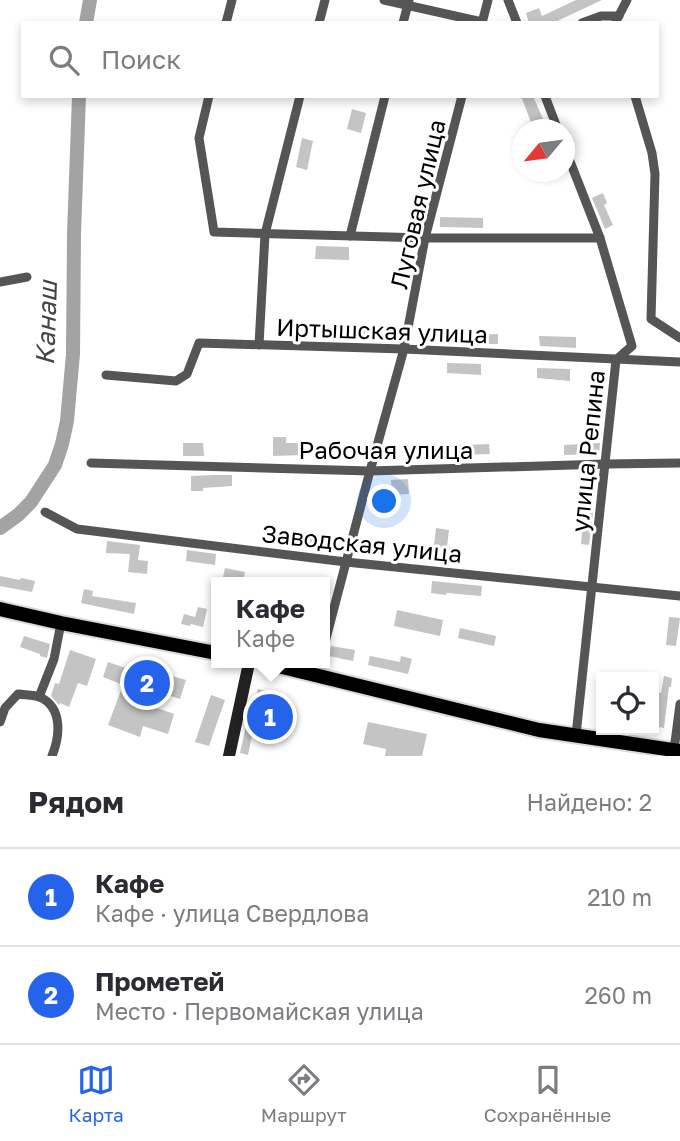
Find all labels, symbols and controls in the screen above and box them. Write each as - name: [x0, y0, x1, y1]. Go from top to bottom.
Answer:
- search box: [21, 21, 659, 98]
- icon: search: [45, 41, 83, 79]
- text: Поиск: [101, 44, 181, 75]
- street label: Луговая улица: [383, 116, 451, 292]
- north arrow: [512, 119, 575, 182]
- water label: Канаш: [29, 278, 63, 366]
- street label: Иртышская улица: [276, 312, 488, 348]
- street label: улица Репина: [564, 368, 610, 534]
- street label: Рабочая улица: [299, 435, 473, 464]
- your location: [367, 484, 401, 518]
- street label: Заводская улица: [260, 518, 464, 568]
- popup: [211, 577, 330, 668]
- text: Кафе: [236, 593, 305, 624]
- text: Кафе: [236, 624, 295, 652]
- pin: 2: [124, 657, 170, 709]
- map controls: [596, 672, 659, 735]
- button: locate: [596, 672, 659, 735]
- pin: 1: [247, 691, 293, 743]
- text: Рядом: [28, 784, 124, 820]
- text: Найдено: 2: [526, 788, 652, 816]
- text: Кафе: [95, 868, 164, 899]
- text: 1: [45, 883, 57, 911]
- text: 210 m: [587, 883, 652, 911]
- text: Кафе · улица Свердлова: [95, 899, 369, 927]
- text: Прометей: [95, 966, 224, 997]
- text: 2: [44, 981, 58, 1009]
- text: 260 m: [584, 981, 652, 1009]
- text: Место · Первомайская улица: [95, 997, 424, 1025]
- tab: Карта: [69, 1061, 124, 1126]
- tab: Маршрут: [261, 1061, 347, 1126]
- tab: Сохранённые: [484, 1061, 611, 1126]

